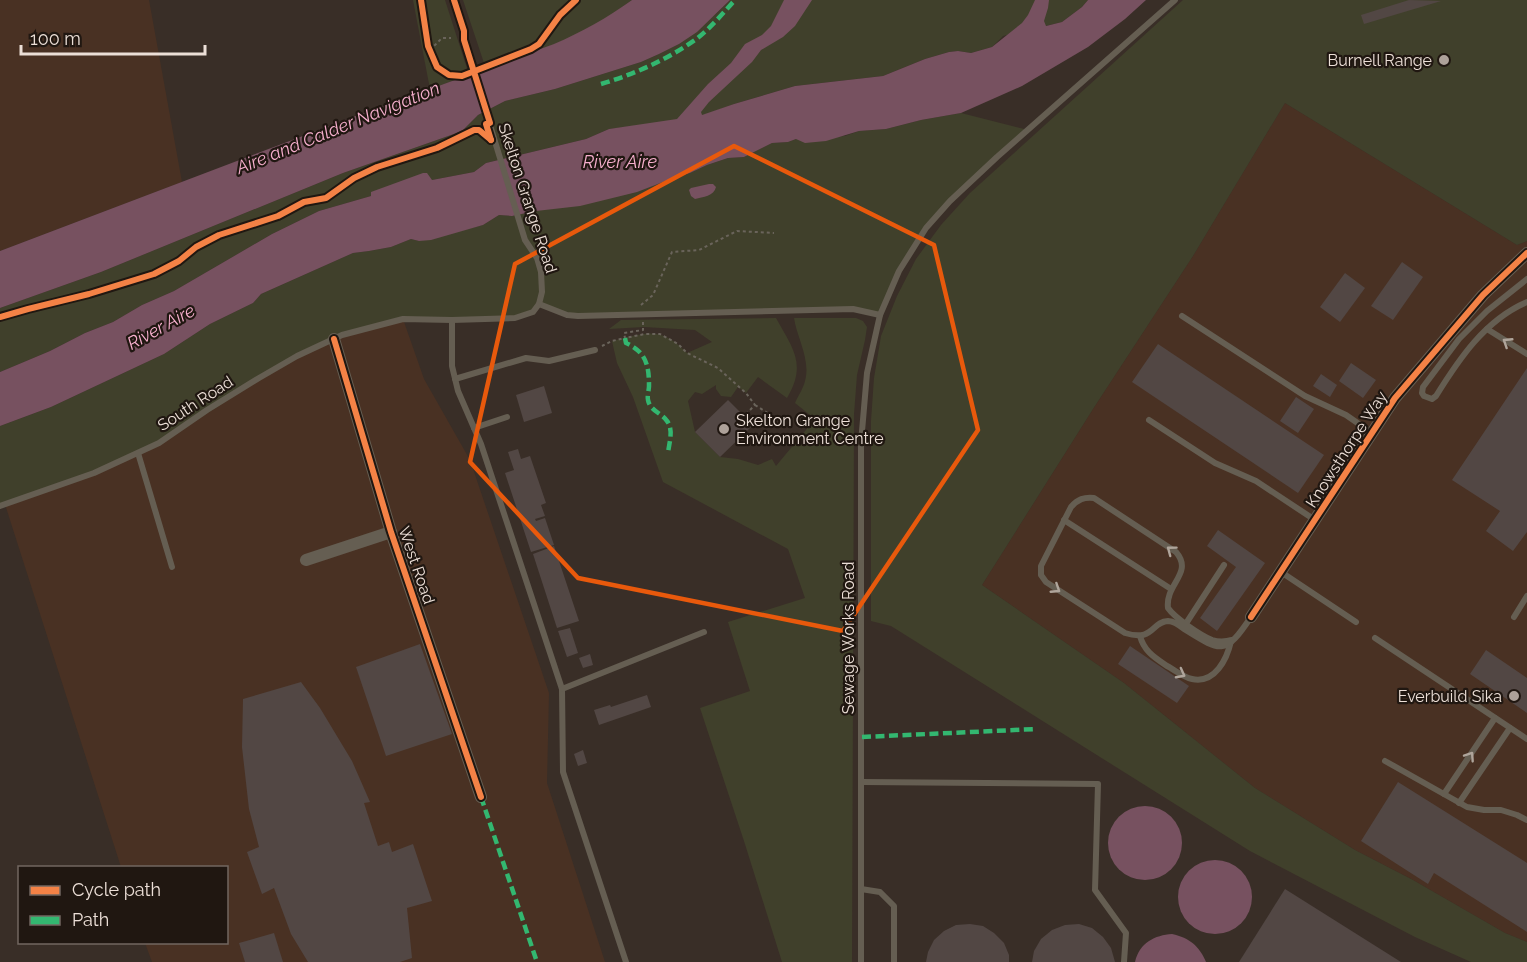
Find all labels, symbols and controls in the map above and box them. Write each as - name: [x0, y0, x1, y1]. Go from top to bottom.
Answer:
- scale bar: [21, 18, 206, 56]
- text: 100 m: [30, 28, 81, 49]
- place label: Burnell Range: [1328, 51, 1432, 70]
- marker: Burnell Range: [1437, 53, 1451, 67]
- water label: Aire and Calder Navigation: [232, 77, 443, 178]
- street label: Skelton Grange Road: [494, 121, 561, 276]
- water label: River Aire: [583, 151, 657, 172]
- water label: River Aire: [123, 299, 199, 354]
- one-way arrow: [1503, 337, 1513, 349]
- street label: South Road: [154, 372, 236, 435]
- street label: Knowsthorpe Way: [1302, 387, 1391, 511]
- place label: Skelton Grange Environment Centre: [736, 411, 884, 448]
- marker: Skelton Grange Environment Centre: [717, 422, 731, 436]
- street label: West Road: [394, 524, 439, 606]
- one-way arrow: [1167, 546, 1178, 557]
- street label: Sewage Works Road: [839, 562, 858, 714]
- one-way arrow: [1050, 581, 1060, 593]
- one-way arrow: [1175, 667, 1185, 678]
- place label: Everbuild Sika: [1398, 687, 1502, 706]
- marker: Everbuild Sika: [1507, 689, 1521, 703]
- one-way arrow: [1463, 752, 1474, 763]
- legend: [18, 866, 228, 944]
- text: Cycle path: [72, 879, 161, 900]
- text: Path: [72, 909, 109, 930]

